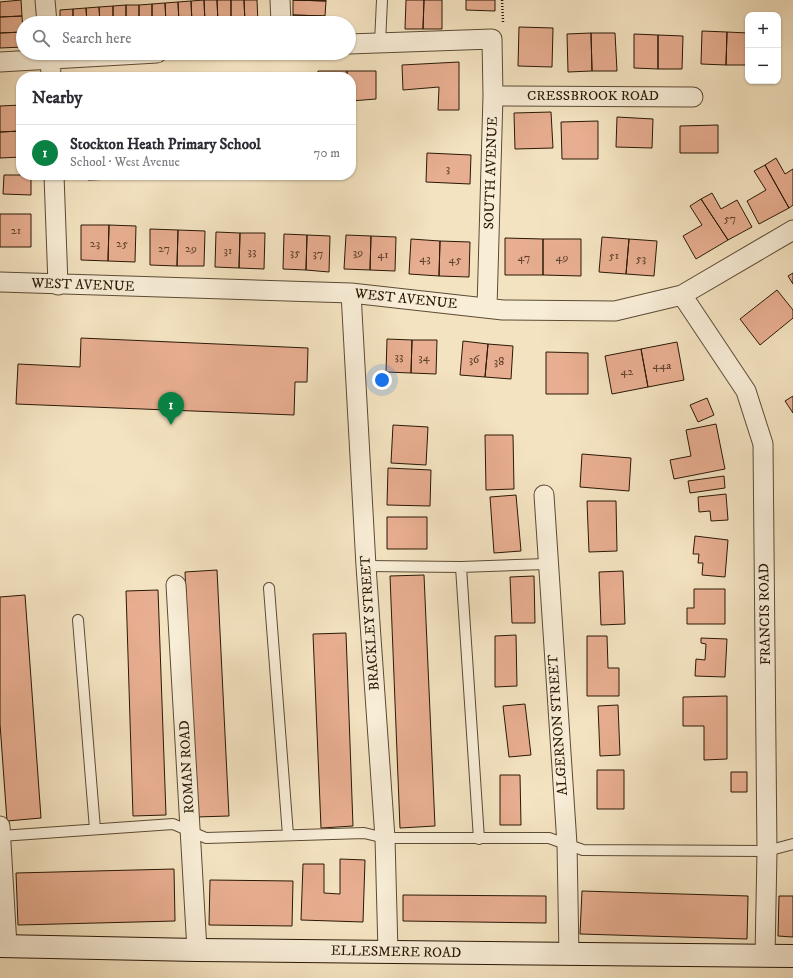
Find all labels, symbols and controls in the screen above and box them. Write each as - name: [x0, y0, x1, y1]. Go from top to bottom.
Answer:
- map controls: [745, 12, 781, 84]
- button: +: [745, 12, 781, 48]
- search box: [16, 16, 356, 60]
- icon: search: [30, 27, 52, 49]
- text: Search here: [62, 29, 131, 48]
- button: −: [745, 48, 781, 84]
- text: Nearby: [32, 87, 82, 109]
- street label: CRESSBROOK ROAD: [527, 87, 659, 105]
- street label: SOUTH AVENUE: [480, 116, 502, 230]
- text: Stockton Heath Primary School: [70, 135, 261, 154]
- text: 1: [43, 145, 47, 161]
- text: 70 m: [314, 145, 340, 161]
- text: School · West Avenue: [70, 154, 180, 170]
- house number: 3: [446, 161, 450, 176]
- house number: 57: [724, 211, 736, 226]
- house number: 21: [11, 223, 21, 238]
- house number: 23: [90, 236, 100, 251]
- house number: 25: [116, 236, 128, 251]
- house number: 27: [158, 241, 170, 256]
- house number: 29: [185, 241, 197, 256]
- house number: 31: [224, 243, 232, 258]
- house number: 33: [248, 244, 256, 259]
- house number: 35: [290, 245, 300, 260]
- house number: 39: [353, 245, 363, 260]
- house number: 37: [313, 246, 323, 261]
- house number: 41: [377, 247, 389, 262]
- house number: 51: [609, 248, 619, 263]
- house number: 47: [518, 250, 530, 265]
- house number: 49: [556, 250, 568, 265]
- house number: 43: [419, 251, 431, 266]
- house number: 53: [636, 251, 646, 266]
- house number: 45: [449, 252, 461, 267]
- street label: WEST AVENUE: [30, 274, 135, 296]
- street label: WEST AVENUE: [353, 285, 458, 313]
- house number: 33: [395, 349, 403, 364]
- house number: 34: [418, 350, 431, 365]
- house number: 36: [469, 352, 480, 367]
- house number: 38: [494, 354, 504, 369]
- house number: 44a: [653, 358, 672, 373]
- house number: 42: [621, 364, 634, 379]
- your location: [372, 370, 392, 390]
- pin: 1: [158, 392, 184, 425]
- street label: BRACKLEY STREET: [356, 554, 384, 691]
- street label: FRANCIS ROAD: [755, 563, 775, 665]
- street label: ALGERNON STREET: [544, 654, 572, 796]
- street label: ROMAN ROAD: [176, 720, 198, 814]
- street label: ELLESMERE ROAD: [331, 942, 461, 962]

